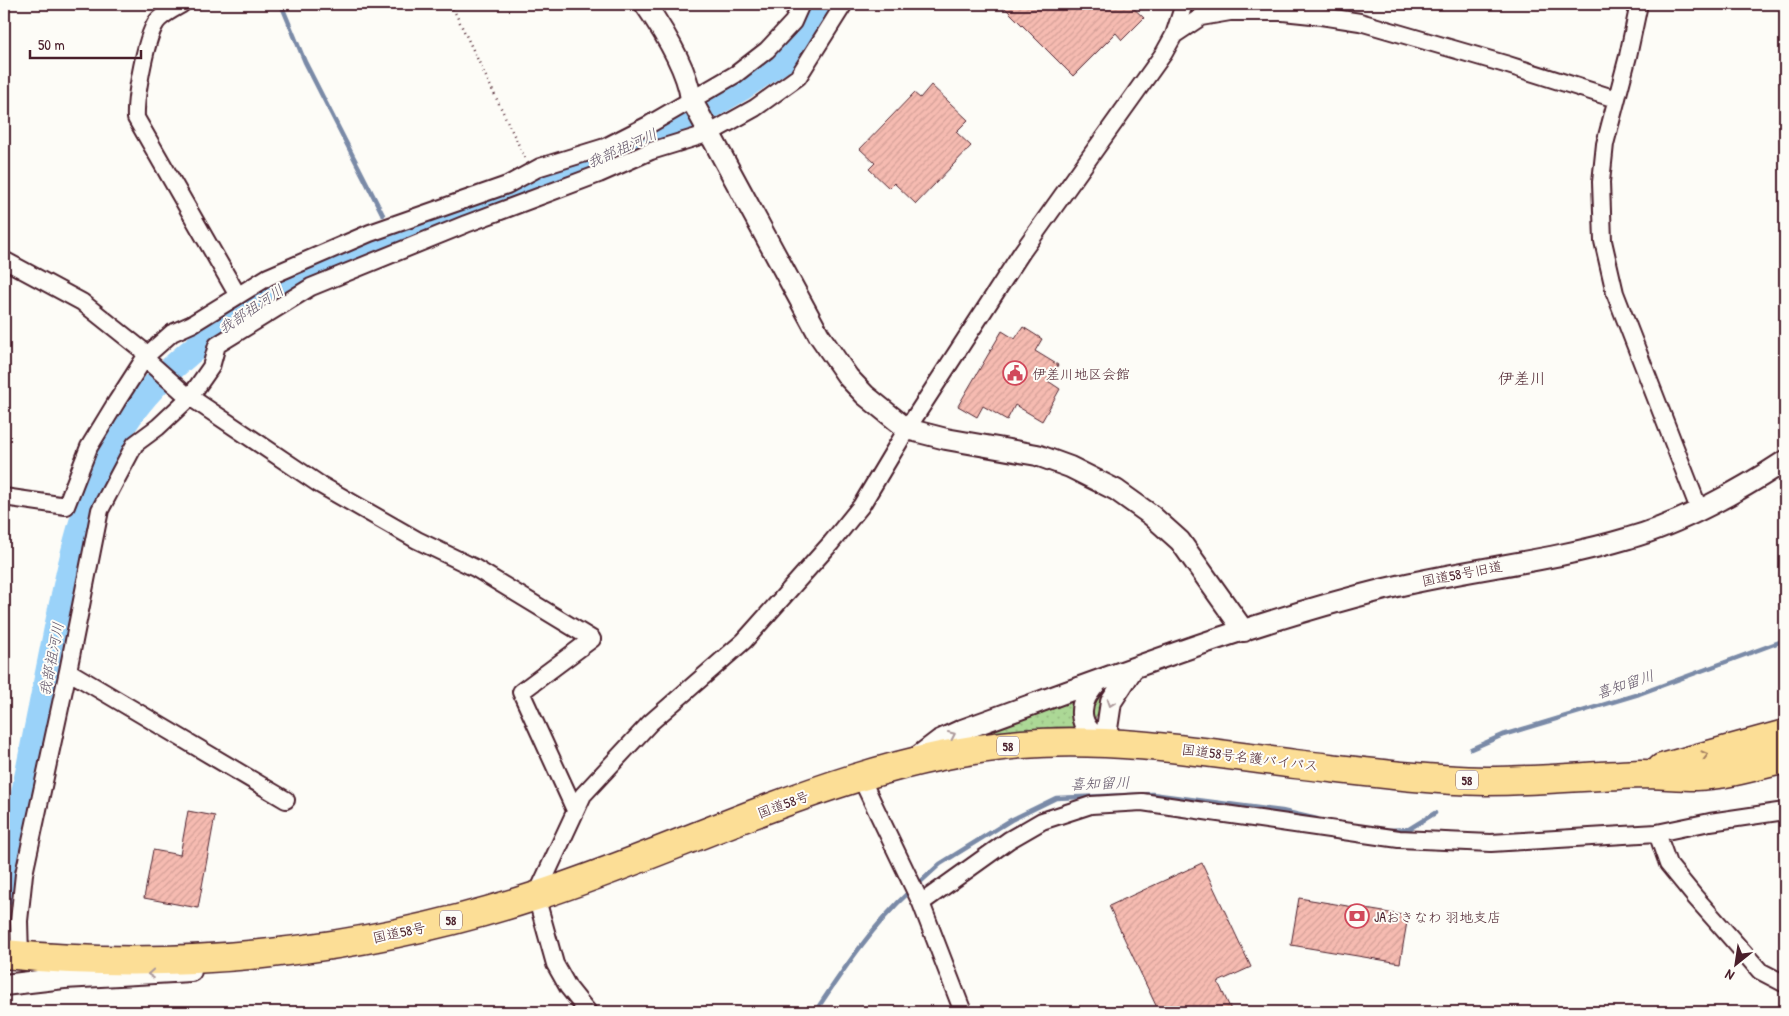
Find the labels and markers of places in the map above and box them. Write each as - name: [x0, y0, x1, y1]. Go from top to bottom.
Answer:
- public building icon: 伊差川地区会館: [1002, 360, 1028, 386]
- place label: 伊差川地区会館: [1032, 364, 1130, 383]
- bank icon: JAおきなわ 羽地支店: [1344, 903, 1370, 929]
- place label: JAおきなわ 羽地支店: [1374, 907, 1501, 926]

